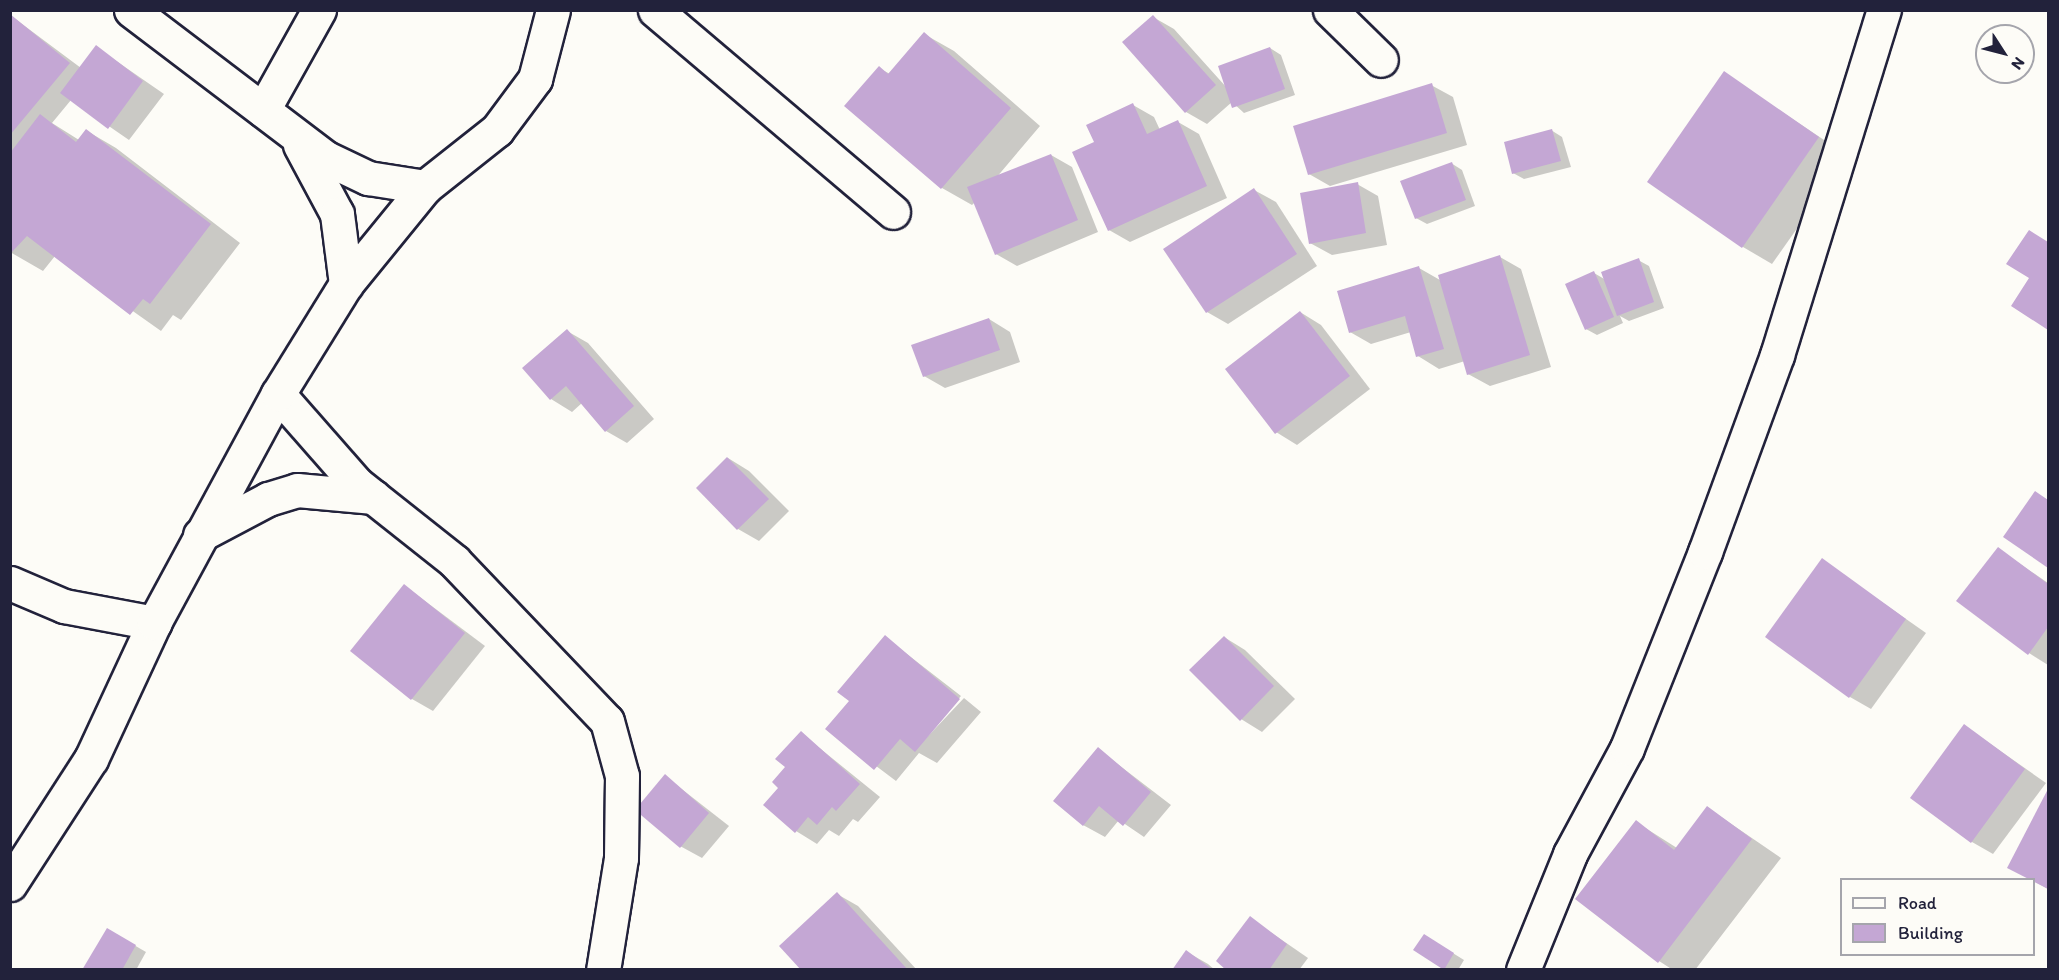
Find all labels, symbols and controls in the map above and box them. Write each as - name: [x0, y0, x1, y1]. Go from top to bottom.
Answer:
- north arrow: [1975, 24, 2035, 84]
- text: N: [2007, 54, 2029, 74]
- legend: [1840, 878, 2035, 956]
- text: Road: [1898, 892, 1937, 914]
- text: Building: [1898, 922, 1963, 944]

